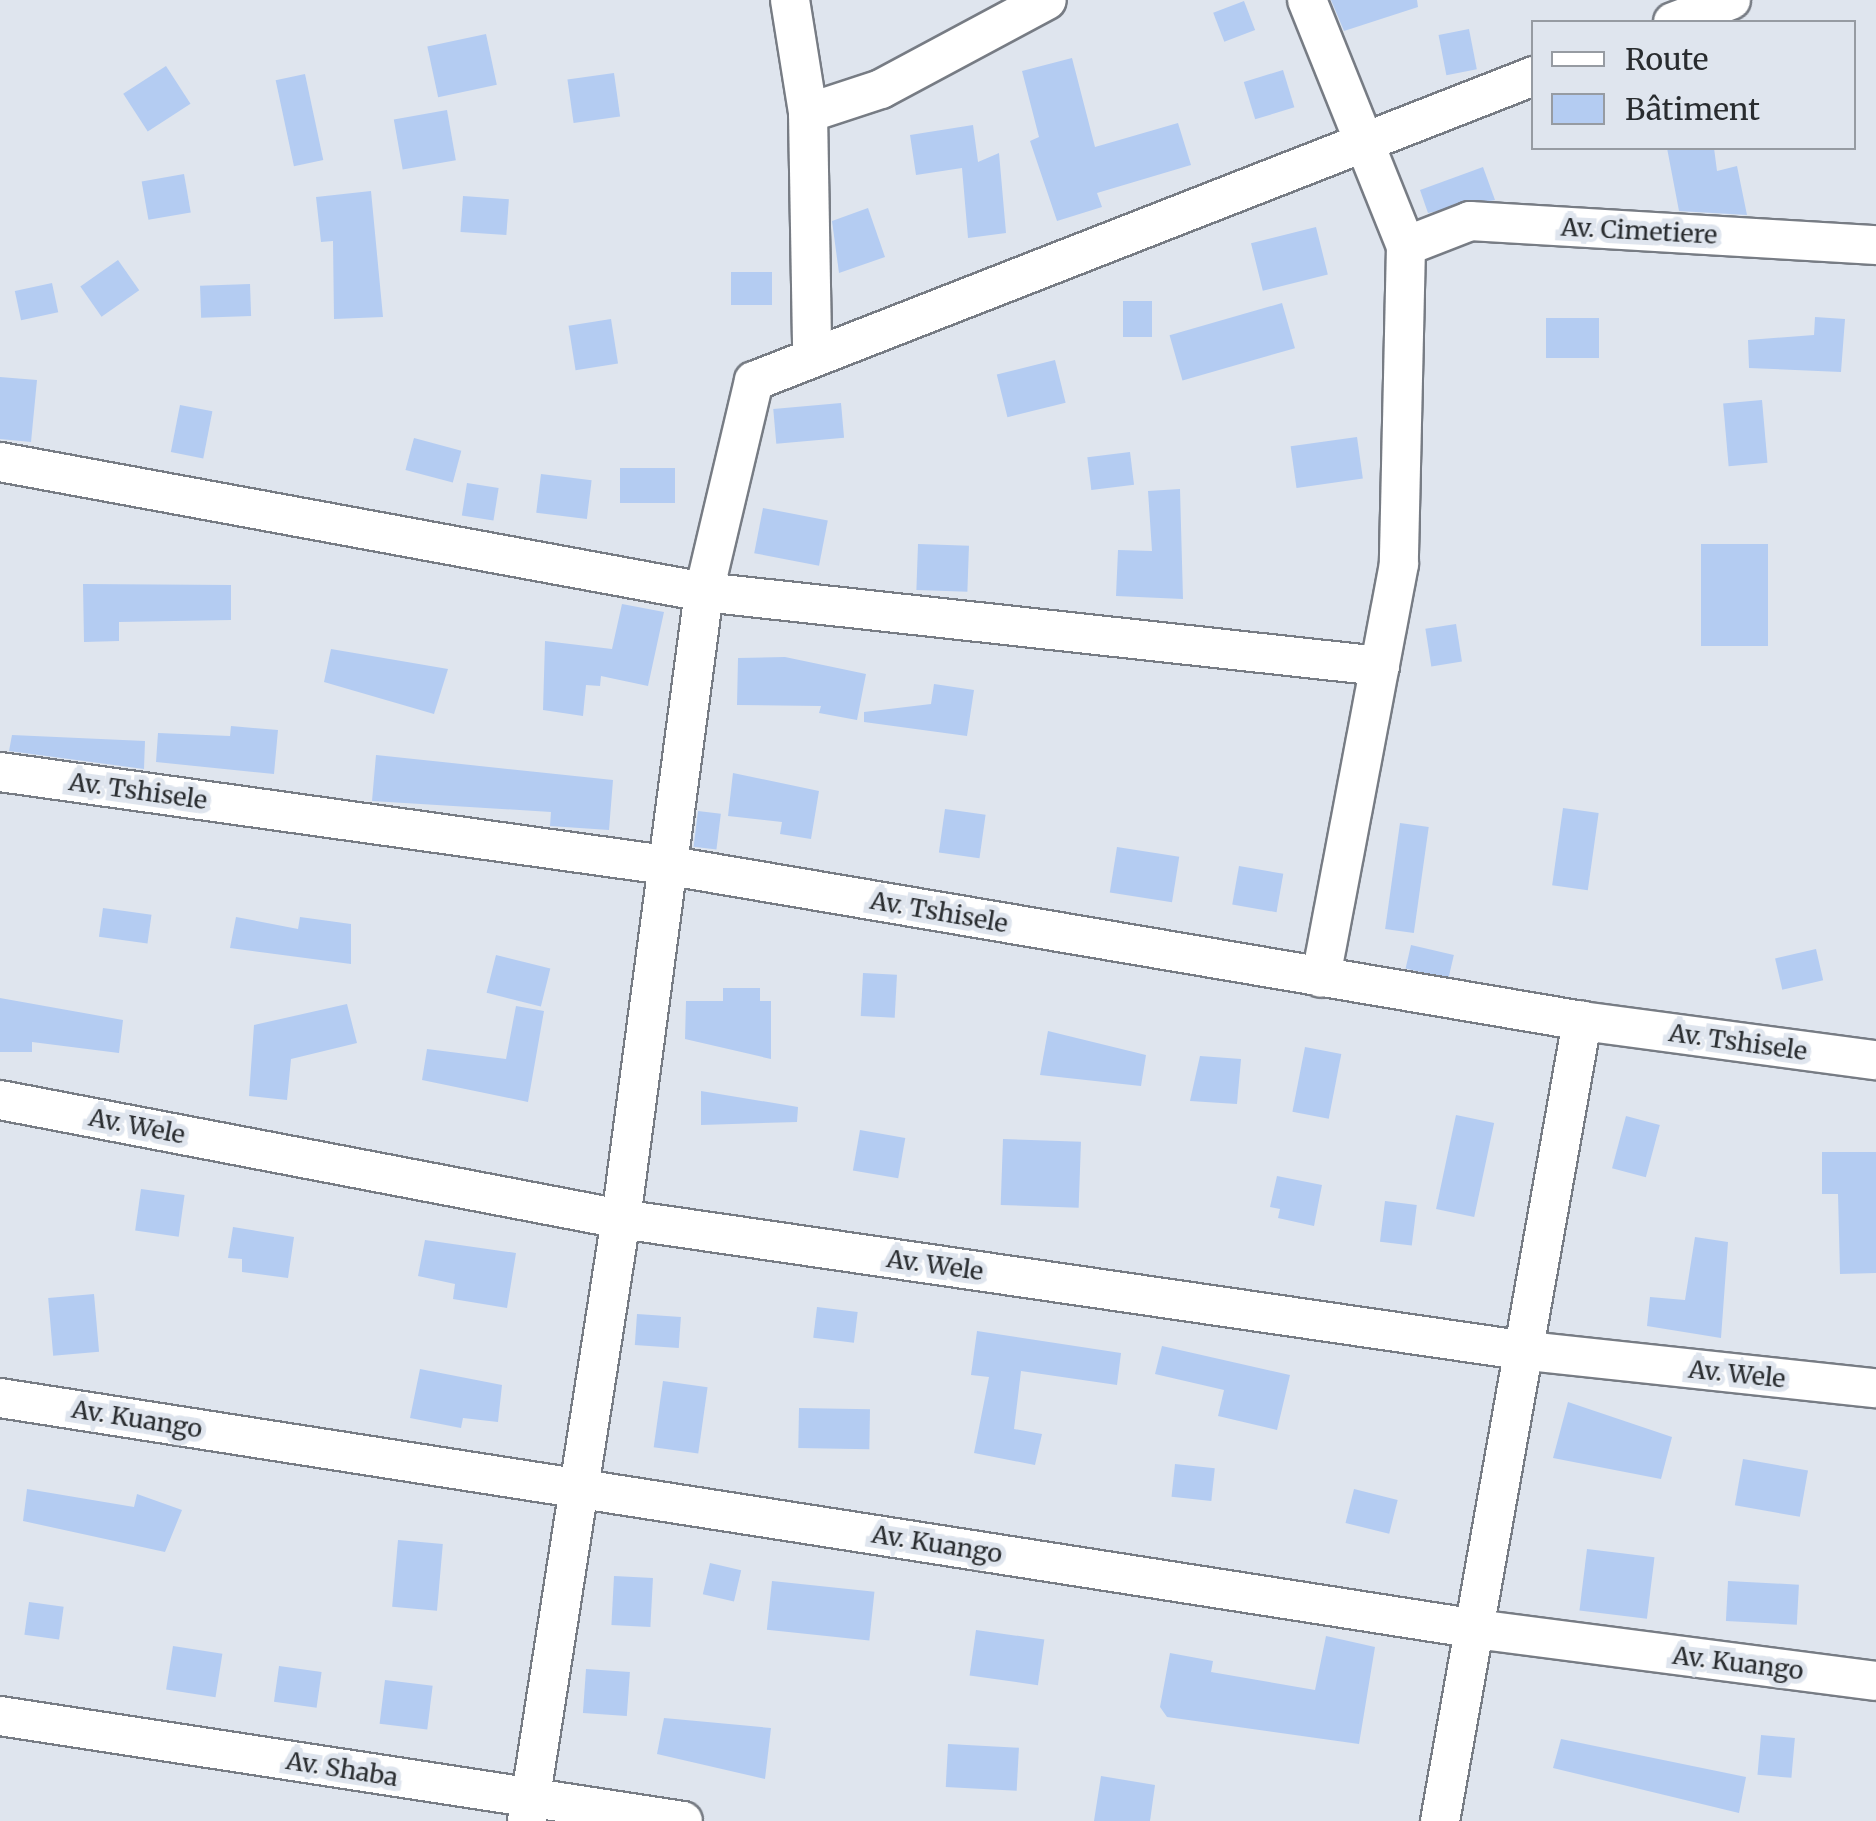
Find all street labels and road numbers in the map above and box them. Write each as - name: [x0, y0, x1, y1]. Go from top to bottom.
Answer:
- street label: Av. Cimetiere: [1560, 212, 1718, 250]
- street label: Av. Tshisele: [67, 766, 209, 816]
- street label: Av. Tshisele: [868, 885, 1010, 939]
- street label: Av. Tshisele: [1667, 1017, 1809, 1067]
- street label: Av. Wele: [86, 1102, 188, 1150]
- street label: Av. Wele: [885, 1243, 985, 1287]
- street label: Av. Wele: [1687, 1354, 1787, 1394]
- street label: Av. Kuango: [70, 1394, 204, 1444]
- street label: Av. Kuango: [870, 1519, 1004, 1569]
- street label: Av. Kuango: [1671, 1640, 1805, 1686]
- street label: Av. Shaba: [284, 1745, 400, 1793]

